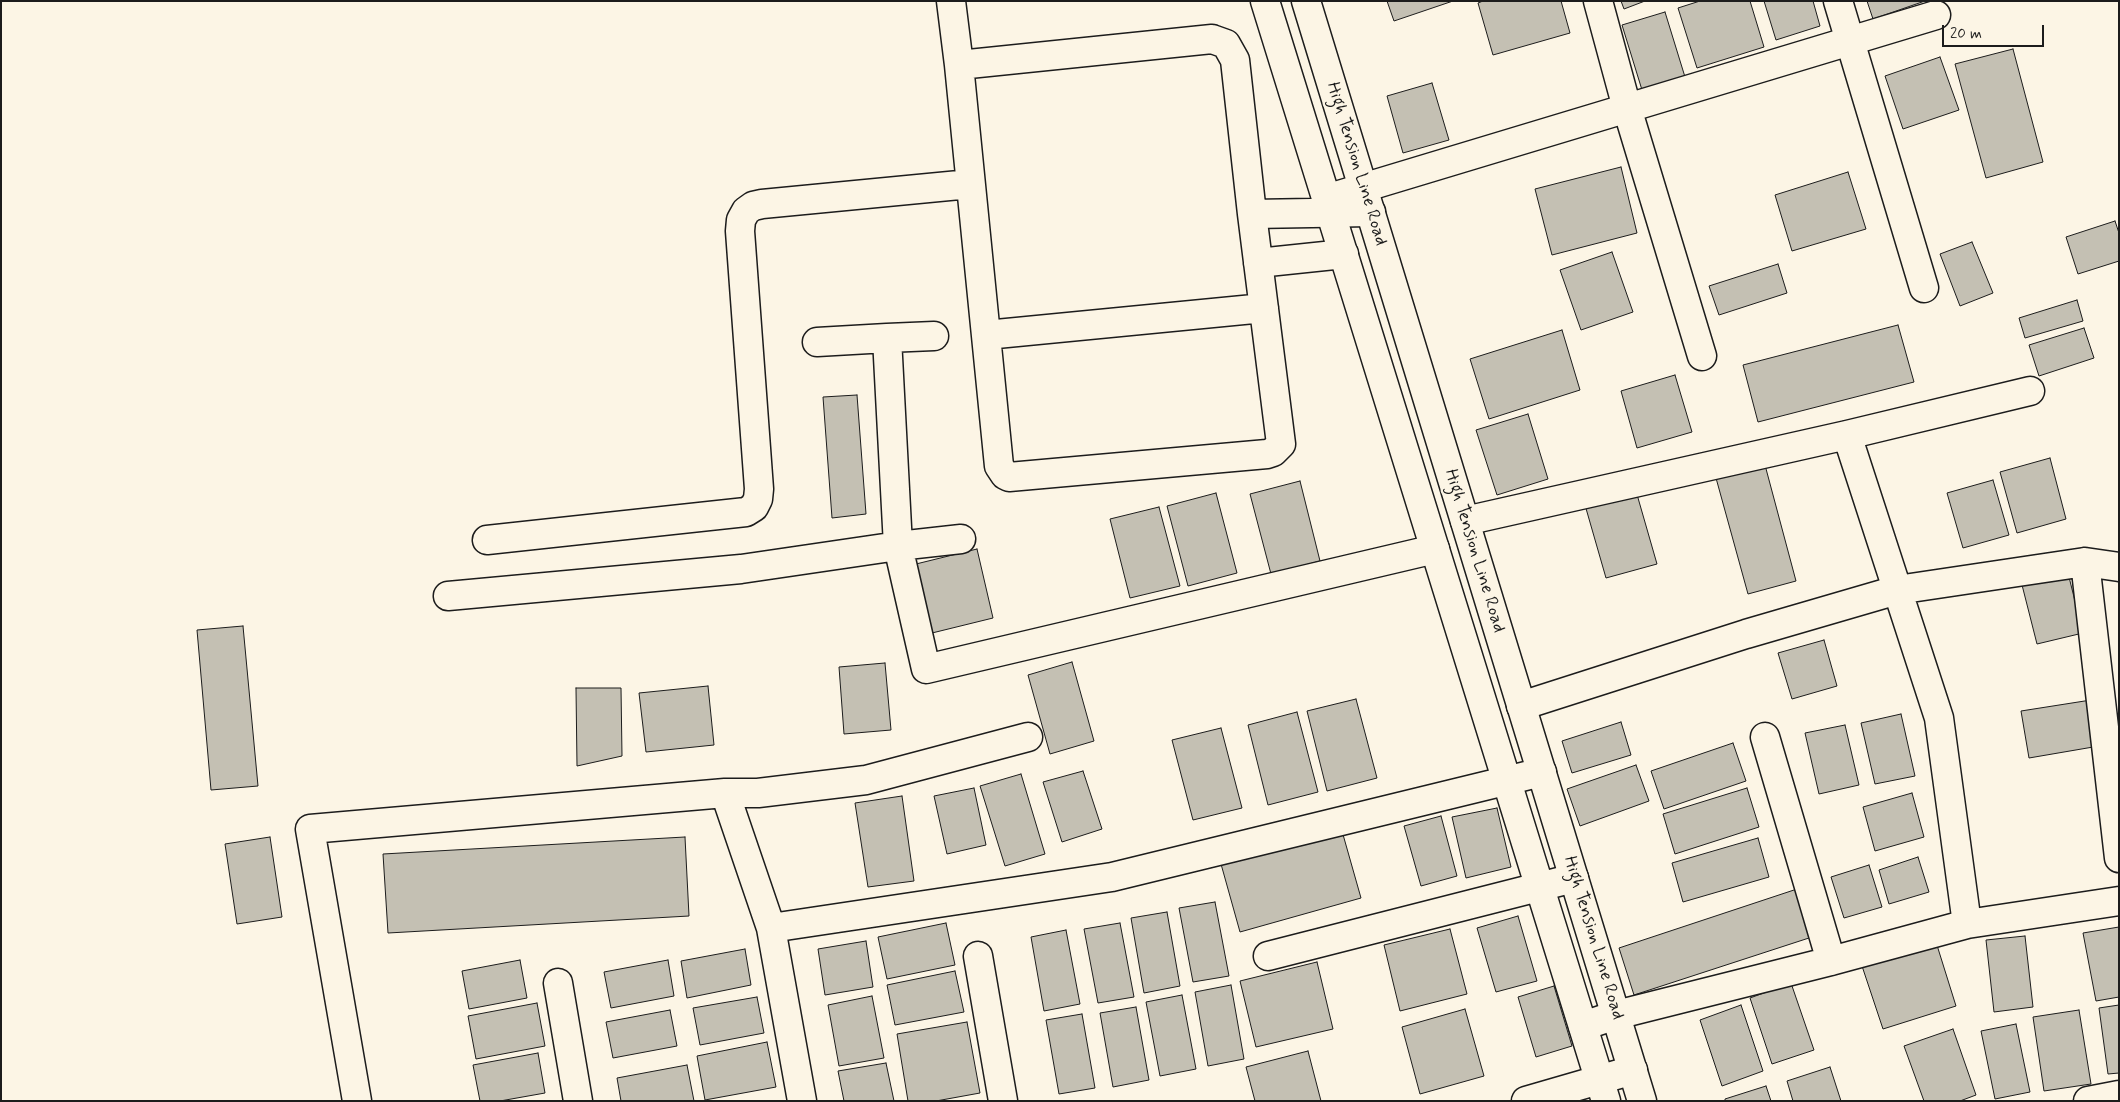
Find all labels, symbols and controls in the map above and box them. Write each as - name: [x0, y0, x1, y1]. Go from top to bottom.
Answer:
- scale bar: [1945, 15, 2048, 47]
- text: 20 m: [1950, 24, 1982, 44]
- street label: High Tension Line Road: [1321, 80, 1391, 248]
- street label: High Tension Line Road: [1439, 467, 1509, 635]
- street label: High Tension Line Road: [1558, 854, 1628, 1022]

